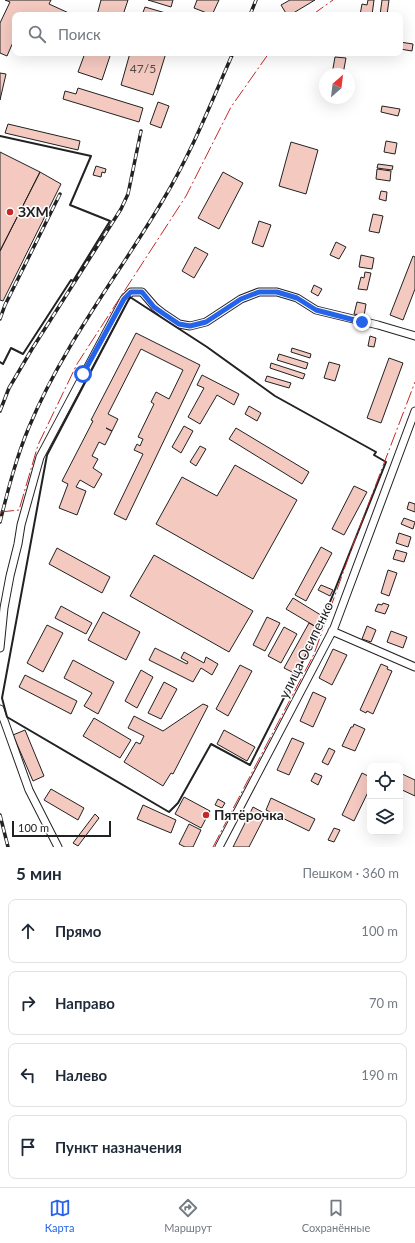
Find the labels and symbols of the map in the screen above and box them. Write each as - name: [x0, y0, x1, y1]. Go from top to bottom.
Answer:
- house number: 47/5: [130, 61, 156, 76]
- north arrow: [319, 68, 355, 104]
- place label: ЗХМ: [18, 203, 49, 220]
- marker: ЗХМ: [5, 207, 15, 217]
- route end: [353, 313, 371, 331]
- route start: [74, 365, 92, 383]
- street label: улица Осипенко: [275, 598, 336, 701]
- place label: Пятёрочка: [214, 806, 284, 823]
- marker: Пятёрочка: [201, 810, 211, 820]
- scale bar: [12, 819, 111, 838]

